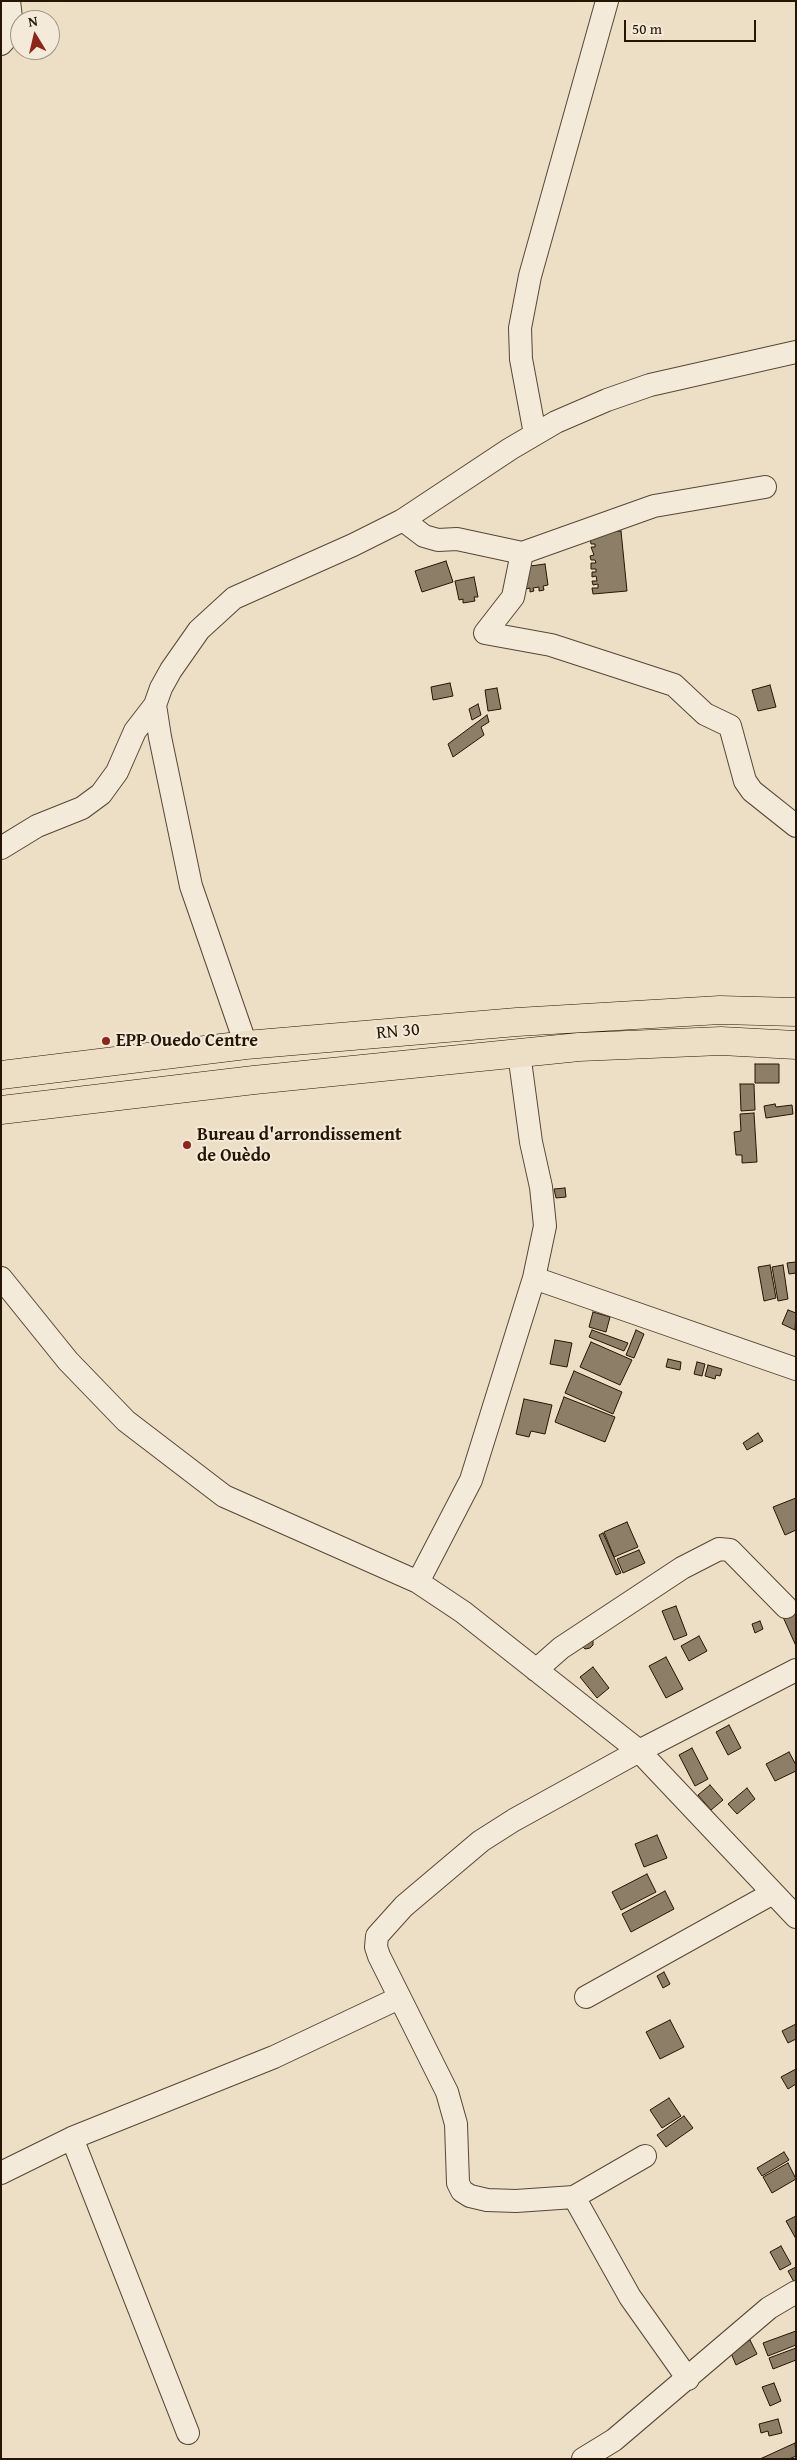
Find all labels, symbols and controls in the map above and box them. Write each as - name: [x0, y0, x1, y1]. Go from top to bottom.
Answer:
- north arrow: [10, 10, 60, 60]
- scale bar: [627, 10, 760, 42]
- text: N: [27, 11, 39, 32]
- text: 50 m: [632, 18, 662, 39]
- street label: RN 30: [375, 1019, 421, 1045]
- place label: EPP Ouedo Centre: [116, 1030, 258, 1052]
- marker: EPP Ouedo Centre: [100, 1035, 112, 1047]
- place label: Bureau d'arrondissement de Ouèdo: [197, 1124, 402, 1166]
- marker: Bureau d'arrondissement de Ouèdo: [181, 1139, 193, 1151]

